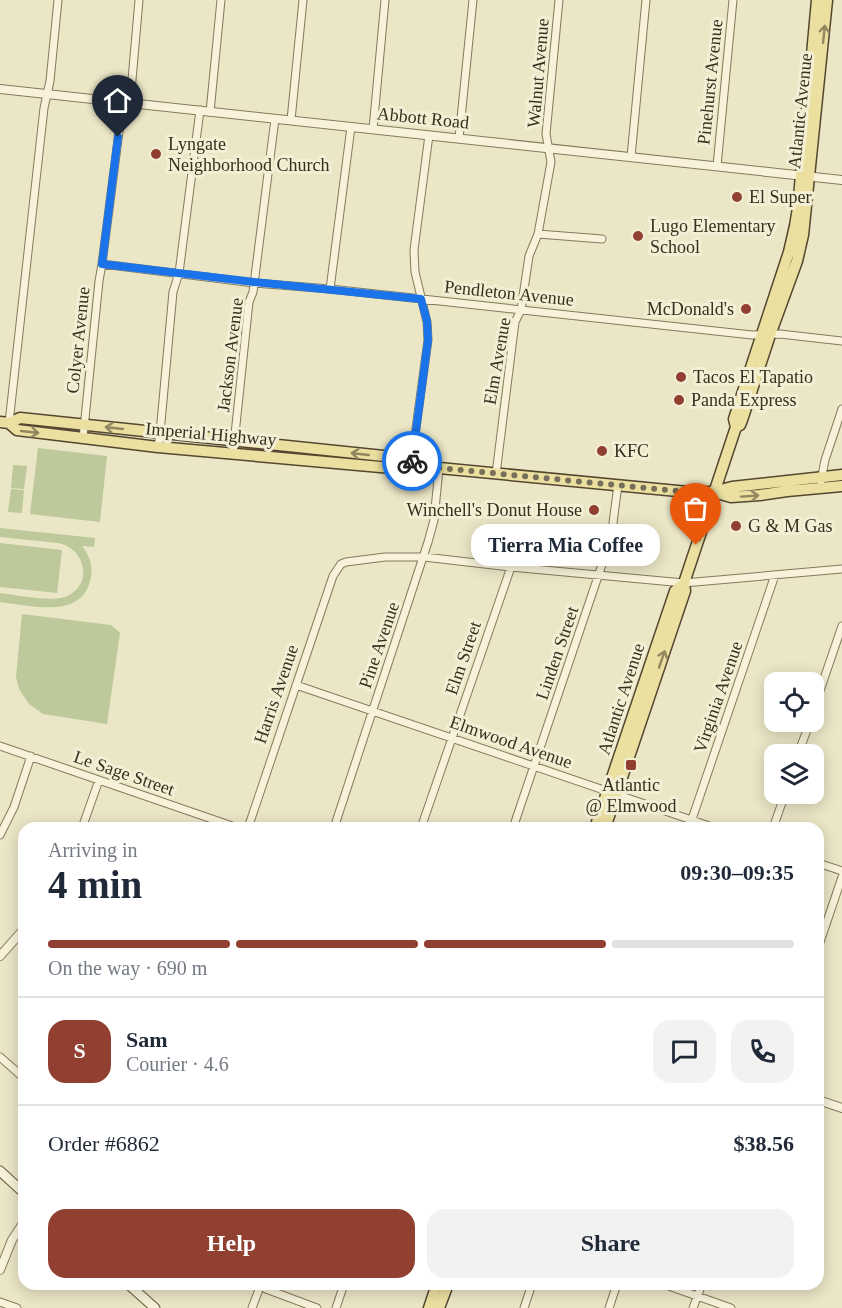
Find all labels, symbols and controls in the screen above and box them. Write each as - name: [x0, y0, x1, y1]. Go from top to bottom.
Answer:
- street label: Walnut Avenue: [523, 17, 553, 129]
- street label: Pinehurst Avenue: [693, 18, 727, 146]
- one-way arrow: [819, 25, 830, 45]
- street label: Atlantic Avenue: [784, 52, 816, 170]
- pin: [92, 75, 143, 137]
- icon: home: [101, 84, 134, 117]
- street label: Abbott Road: [376, 103, 470, 133]
- place label: Lyngate Neighborhood Church: [168, 134, 329, 175]
- marker: Lyngate Neighborhood Church: [149, 147, 163, 161]
- place label: El Super: [749, 187, 812, 207]
- marker: El Super: [730, 190, 744, 204]
- place label: Lugo Elementary School: [650, 216, 775, 257]
- marker: Lugo Elementary School: [631, 229, 645, 243]
- street label: Pendleton Avenue: [443, 276, 575, 310]
- street label: Colyer Avenue: [62, 286, 94, 394]
- street label: Jackson Avenue: [213, 297, 247, 413]
- place label: McDonald's: [647, 299, 734, 319]
- marker: McDonald's: [739, 302, 753, 316]
- street label: Elm Avenue: [479, 316, 515, 406]
- place label: Tacos El Tapatio: [693, 367, 813, 387]
- marker: Tacos El Tapatio: [674, 370, 688, 384]
- place label: Panda Express: [691, 390, 796, 410]
- marker: Panda Express: [672, 393, 686, 407]
- street label: Imperial Highway: [145, 418, 277, 450]
- one-way arrow: [104, 422, 124, 433]
- one-way arrow: [20, 427, 40, 438]
- courier: [382, 431, 442, 491]
- place label: KFC: [614, 441, 649, 461]
- marker: KFC: [595, 444, 609, 458]
- icon: bike: [396, 445, 429, 478]
- one-way arrow: [351, 448, 370, 459]
- pin: [670, 483, 721, 545]
- one-way arrow: [739, 490, 759, 501]
- icon: bag: [679, 492, 712, 525]
- place label: Winchell's Donut House: [407, 500, 582, 520]
- marker: Winchell's Donut House: [587, 503, 601, 517]
- place label: G & M Gas: [748, 516, 833, 536]
- marker: G & M Gas: [729, 519, 743, 533]
- callout: Tierra Mia Coffee: [471, 524, 660, 566]
- text: Tierra Mia Coffee: [488, 534, 643, 556]
- street label: Pine Avenue: [355, 599, 403, 691]
- street label: Linden Street: [532, 604, 582, 702]
- street label: Elm Street: [441, 619, 485, 697]
- street label: Virginia Avenue: [690, 639, 746, 755]
- street label: Atlantic Avenue: [594, 641, 648, 757]
- street label: Harris Avenue: [250, 642, 302, 746]
- one-way arrow: [658, 650, 669, 669]
- map controls: [764, 672, 824, 804]
- button: locate: [764, 672, 824, 732]
- street label: Elmwood Avenue: [447, 712, 575, 772]
- button: layers: [764, 744, 824, 804]
- street label: Le Sage Street: [71, 746, 177, 800]
- marker: Atlantic @ Elmwood: [624, 758, 638, 772]
- place label: Atlantic @ Elmwood: [585, 775, 677, 816]
- text: Arriving in: [48, 839, 137, 861]
- text: 09:30–09:35: [680, 860, 794, 885]
- text: 4 min: [48, 863, 142, 906]
- text: On the way · 690 m: [48, 957, 207, 979]
- button: chat: [653, 1020, 716, 1083]
- button: phone: [731, 1020, 794, 1083]
- text: Sam: [126, 1027, 168, 1052]
- text: S: [73, 1038, 86, 1063]
- text: Courier · 4.6: [126, 1053, 229, 1075]
- text: Order #6862: [48, 1131, 160, 1156]
- text: $38.56: [734, 1131, 794, 1156]
- button: Help: [48, 1209, 415, 1278]
- button: Share: [427, 1209, 794, 1278]

